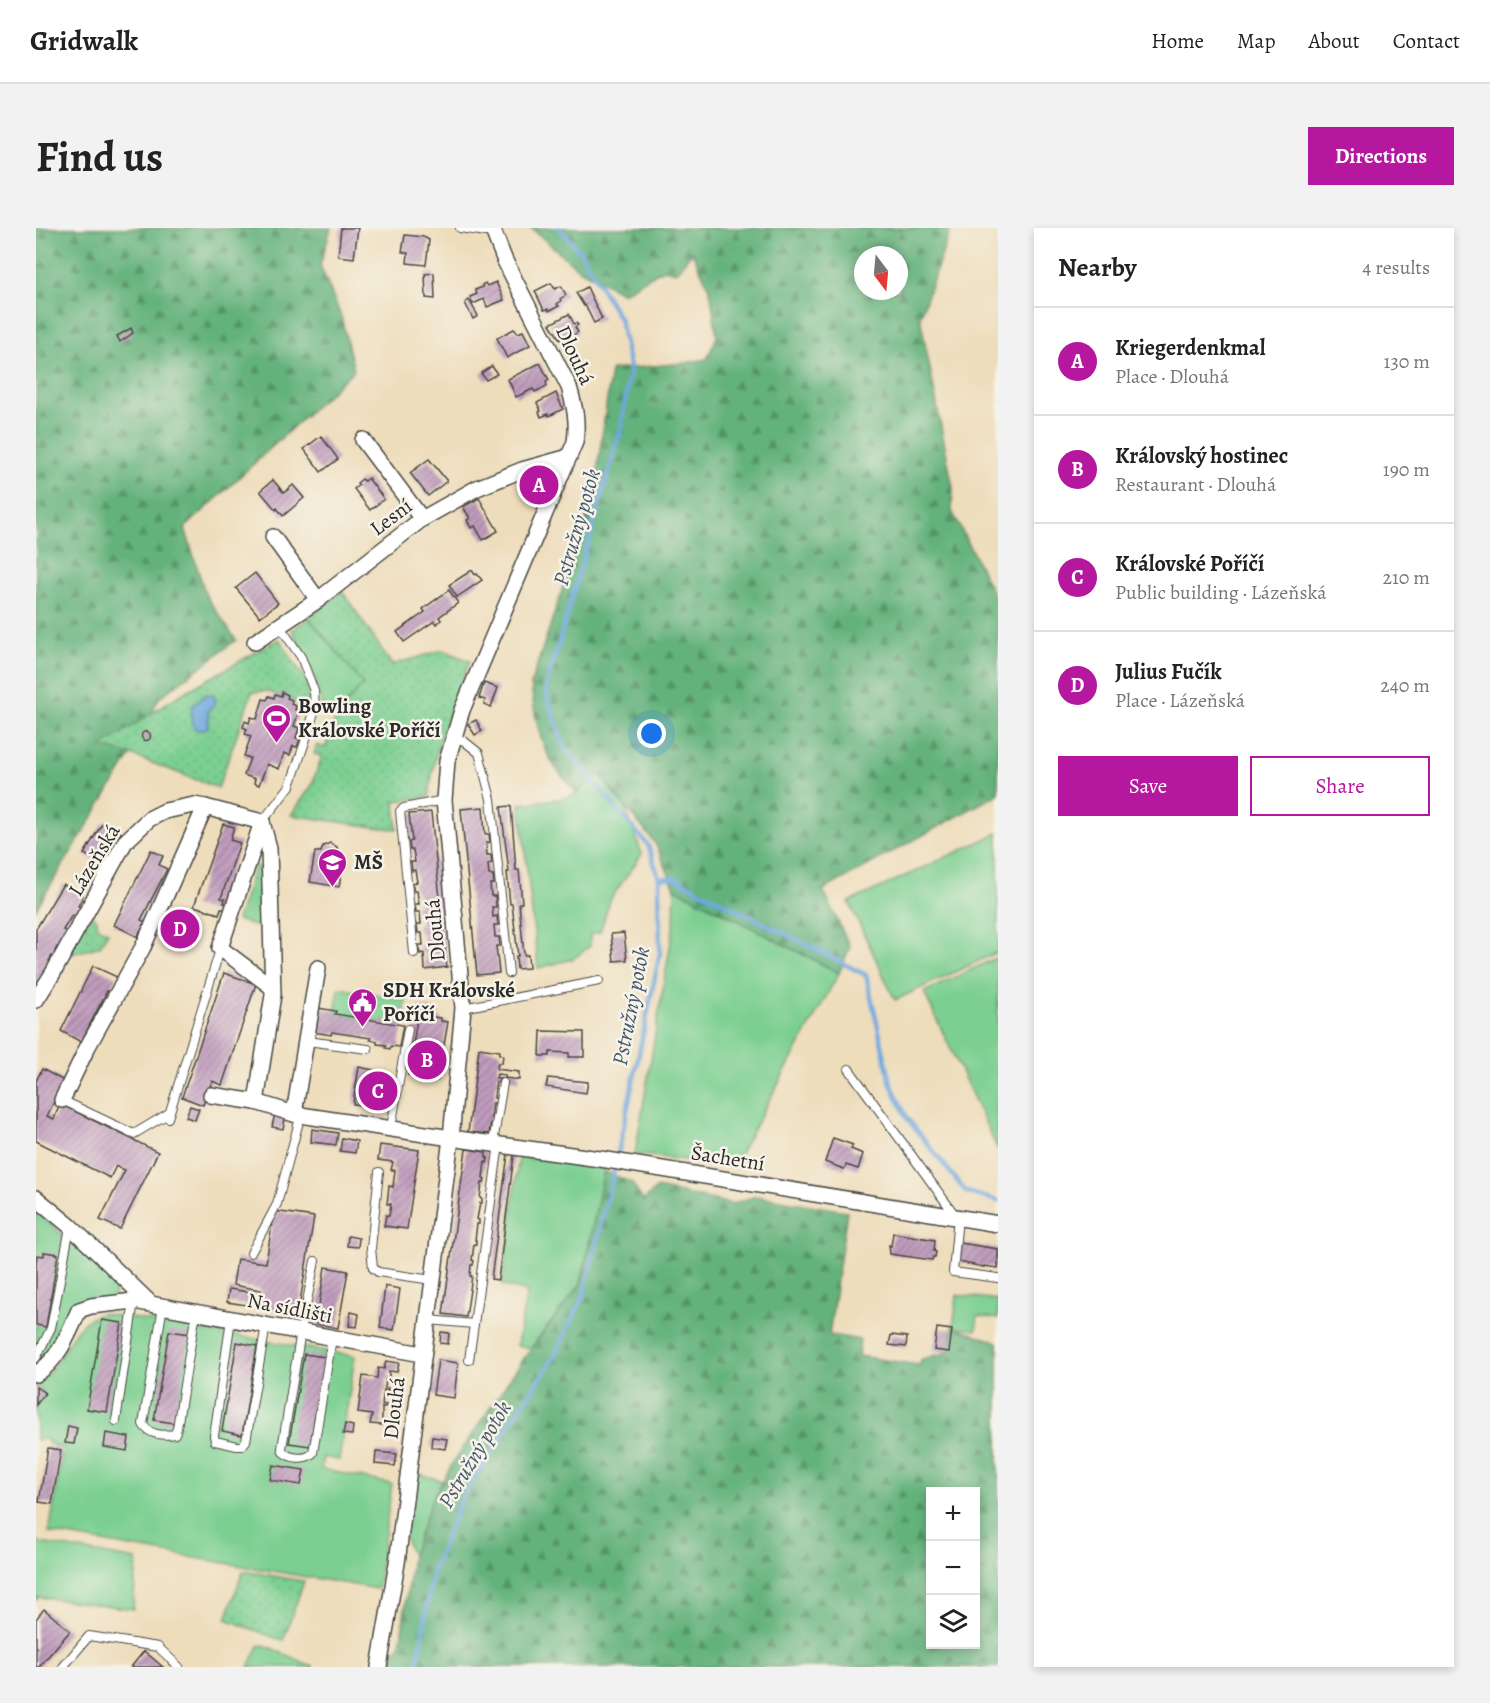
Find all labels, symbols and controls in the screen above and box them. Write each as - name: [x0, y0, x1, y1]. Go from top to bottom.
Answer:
- text: Gridwalk: [30, 22, 138, 60]
- text: Home: [1151, 27, 1204, 55]
- text: Map: [1237, 27, 1275, 55]
- text: About: [1308, 27, 1360, 55]
- text: Contact: [1393, 27, 1460, 55]
- button: Directions: [1308, 127, 1454, 185]
- text: Find us: [36, 128, 163, 185]
- north arrow: [854, 246, 908, 300]
- text: Nearby: [1058, 250, 1137, 285]
- text: 4 results: [1362, 254, 1430, 281]
- street label: Dlouhá: [549, 321, 601, 390]
- text: Kriegerdenkmal: [1115, 333, 1265, 363]
- text: A: [1071, 348, 1084, 375]
- text: 130 m: [1384, 348, 1430, 375]
- text: Place · Dlouhá: [1115, 363, 1229, 390]
- text: Královský hostinec: [1115, 441, 1288, 471]
- text: B: [1071, 456, 1084, 483]
- text: 190 m: [1383, 456, 1430, 483]
- pin: A: [520, 462, 558, 508]
- water label: Pstružný potok: [546, 465, 608, 589]
- text: Restaurant · Dlouhá: [1115, 471, 1276, 498]
- street label: Lesní: [364, 492, 418, 542]
- text: Královské Poříčí: [1115, 549, 1264, 579]
- text: C: [1071, 564, 1084, 591]
- text: 210 m: [1382, 564, 1430, 591]
- text: Public building · Lázeňská: [1115, 579, 1326, 606]
- text: Julius Fučík: [1115, 657, 1222, 687]
- text: D: [1071, 672, 1084, 699]
- text: 240 m: [1380, 672, 1430, 699]
- text: Place · Lázeňská: [1115, 687, 1245, 714]
- place label: Bowling Královské Poříčí: [298, 692, 441, 744]
- sports icon: Bowling Královské Poříčí: [261, 702, 293, 744]
- your location: [637, 719, 666, 748]
- button: Save: [1058, 756, 1238, 816]
- button: Share: [1250, 756, 1430, 816]
- street label: Lázeňská: [62, 819, 127, 901]
- school or university icon: MŠ: [317, 846, 349, 888]
- place label: MŠ: [354, 848, 383, 876]
- street label: Dlouhá: [418, 897, 452, 962]
- pin: D: [160, 906, 200, 952]
- water label: Pstružný potok: [605, 944, 657, 1068]
- place label: SDH Královské Poříčí: [383, 976, 515, 1028]
- public building icon: SDH Královské Poříčí: [346, 986, 378, 1028]
- pin: B: [408, 1038, 446, 1082]
- pin: C: [358, 1068, 398, 1114]
- street label: Šachetní: [689, 1138, 767, 1178]
- street label: Na sídlišti: [245, 1286, 335, 1330]
- street label: Dlouhá: [376, 1375, 412, 1441]
- water label: Pstružný potok: [431, 1395, 519, 1514]
- map controls: [926, 1487, 980, 1649]
- button: +: [926, 1487, 980, 1541]
- button: −: [926, 1541, 980, 1595]
- button: layers: [926, 1595, 980, 1649]

